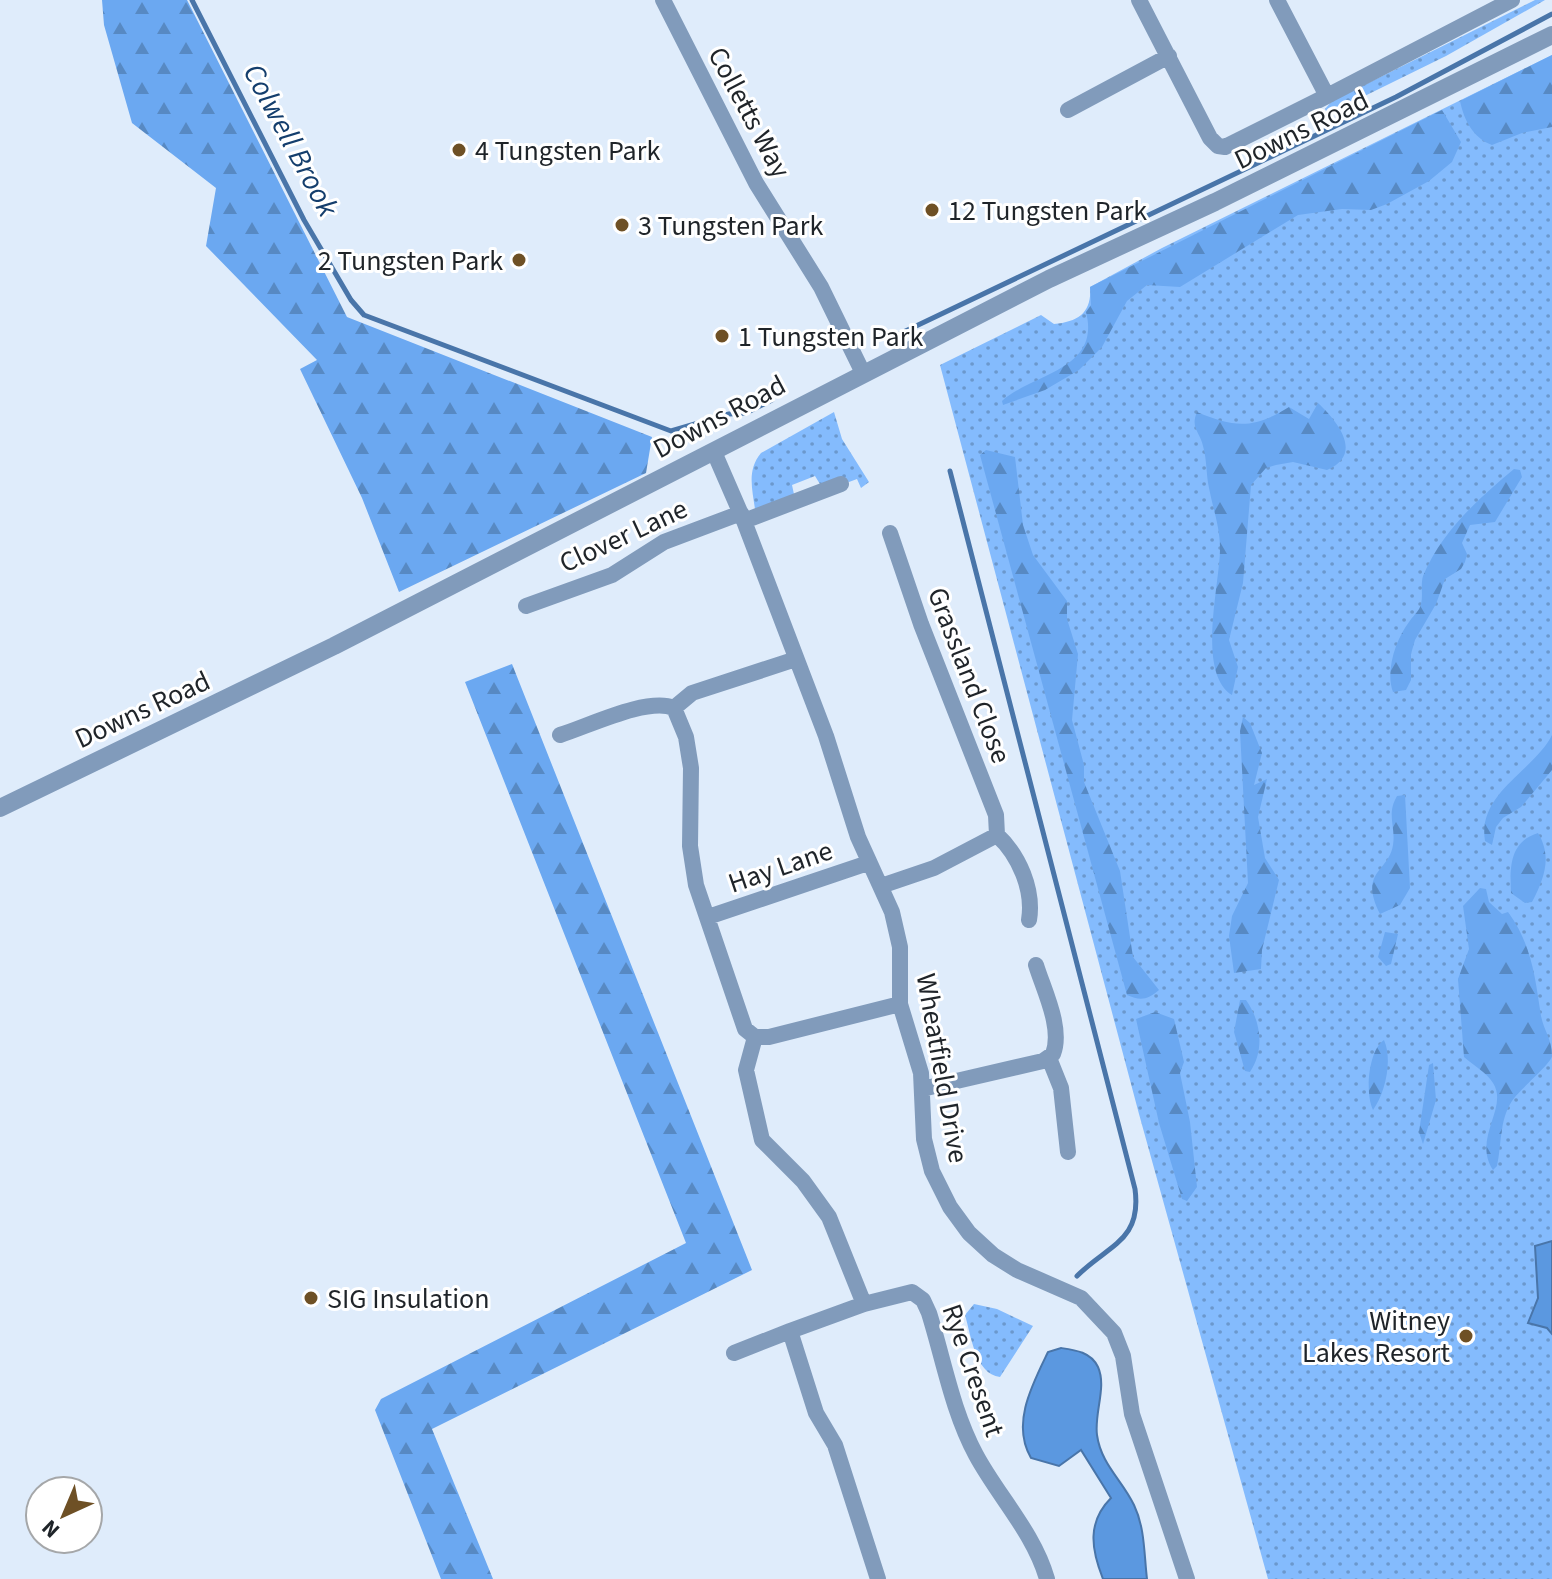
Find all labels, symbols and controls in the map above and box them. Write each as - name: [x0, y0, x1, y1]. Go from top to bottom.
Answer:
- street label: Colletts Way: [698, 40, 800, 185]
- water label: Colwell Brook: [232, 56, 349, 225]
- street label: Downs Road: [1227, 80, 1375, 180]
- place label: 4 Tungsten Park: [475, 131, 660, 171]
- marker: 4 Tungsten Park: [450, 141, 468, 159]
- place label: 12 Tungsten Park: [948, 191, 1147, 231]
- marker: 12 Tungsten Park: [923, 201, 941, 219]
- place label: 3 Tungsten Park: [638, 206, 823, 246]
- marker: 3 Tungsten Park: [613, 216, 631, 234]
- place label: 2 Tungsten Park: [318, 241, 503, 281]
- marker: 2 Tungsten Park: [510, 251, 528, 269]
- place label: 1 Tungsten Park: [738, 317, 923, 357]
- marker: 1 Tungsten Park: [713, 327, 731, 345]
- street label: Downs Road: [646, 365, 793, 469]
- street label: Clover Lane: [553, 489, 694, 583]
- street label: Grassland Close: [917, 582, 1021, 769]
- street label: Downs Road: [68, 661, 217, 759]
- street label: Hay Lane: [723, 830, 838, 903]
- street label: Wheatfield Drive: [906, 970, 978, 1166]
- place label: SIG Insulation: [327, 1279, 490, 1319]
- marker: SIG Insulation: [302, 1289, 320, 1307]
- street label: Rye Cresent: [932, 1299, 1015, 1443]
- place label: Witney Lakes Resort: [1302, 1301, 1451, 1373]
- marker: Witney Lakes Resort: [1457, 1327, 1475, 1345]
- north arrow: [24, 1475, 104, 1555]
- text: N: [34, 1512, 67, 1545]

